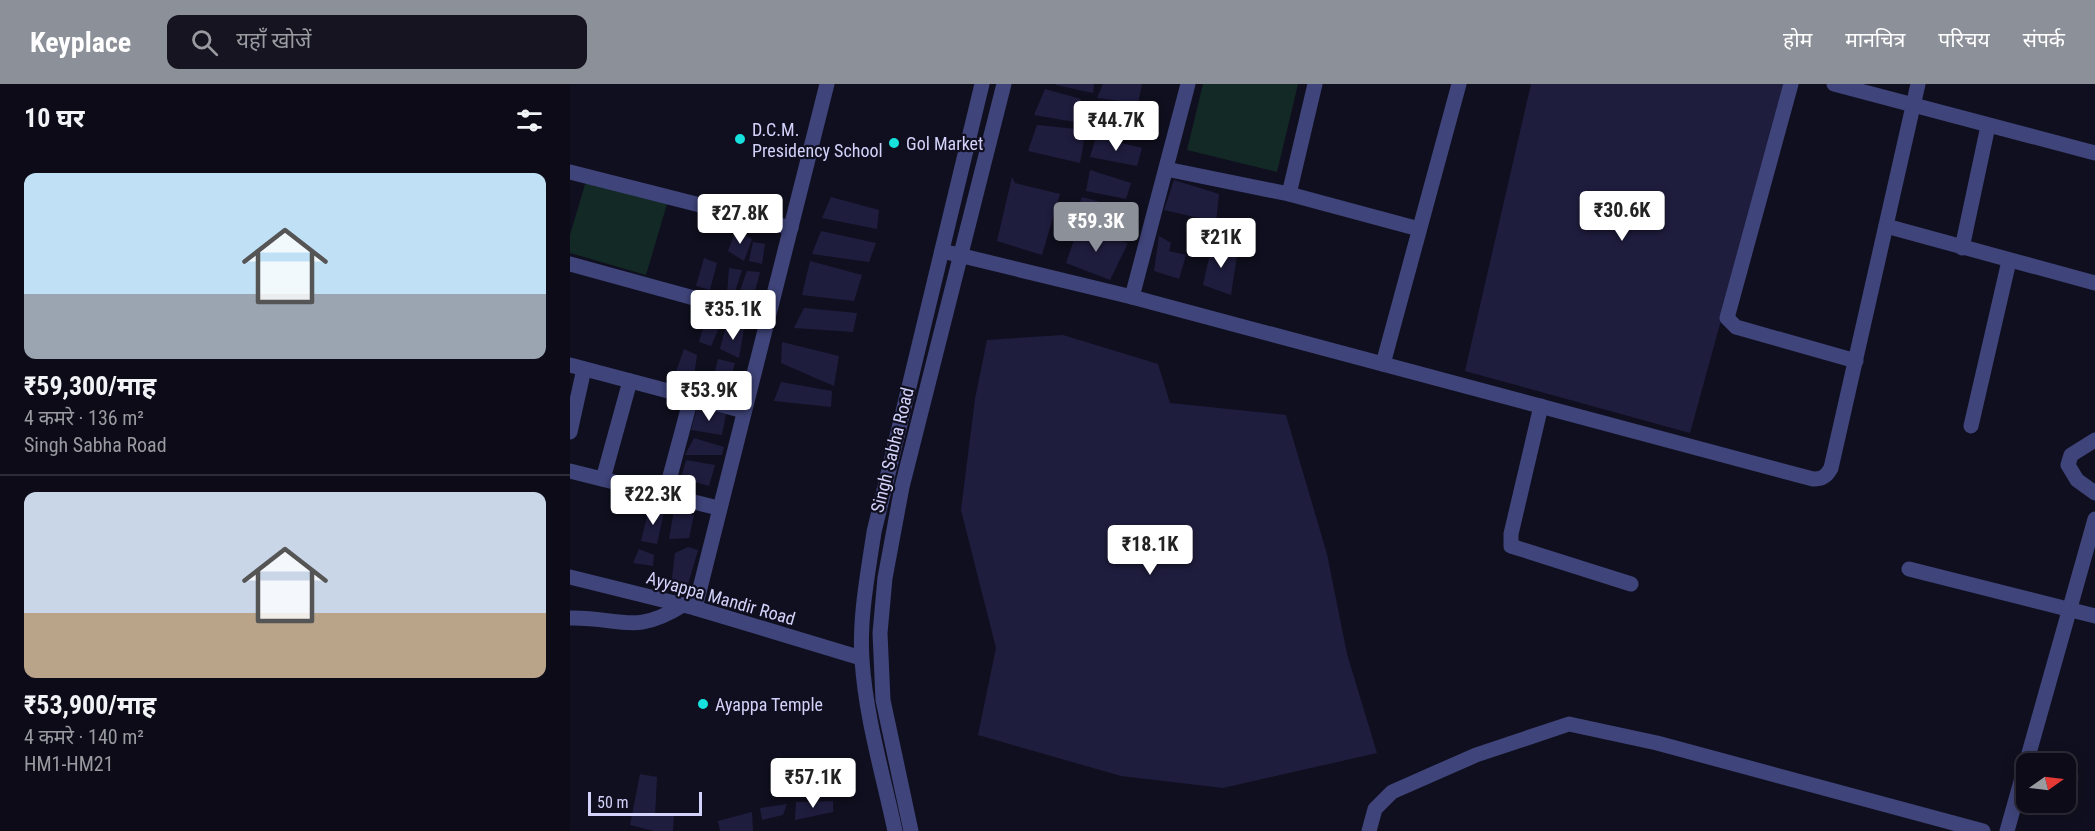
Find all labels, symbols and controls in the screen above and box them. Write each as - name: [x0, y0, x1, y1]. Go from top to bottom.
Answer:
- search box: [167, 15, 587, 69]
- text: Keyplace: [30, 26, 131, 59]
- icon: search: [188, 26, 221, 59]
- text: यहाँ खोजें: [236, 28, 311, 53]
- text: होम: [1783, 28, 1812, 52]
- text: मानचित्र: [1845, 28, 1905, 52]
- text: परिचय: [1938, 28, 1990, 52]
- text: संपर्क: [2023, 28, 2065, 52]
- pin: ₹44.7K: [1067, 101, 1165, 152]
- text: 10 घर: [24, 103, 85, 133]
- icon: filters: [513, 104, 546, 137]
- text: ₹44.7K: [1088, 108, 1144, 132]
- place label: D.C.M. Presidency School: [752, 119, 883, 161]
- marker: D.C.M. Presidency School: [733, 132, 747, 146]
- place label: Gol Market: [906, 133, 983, 154]
- marker: Gol Market: [887, 136, 901, 150]
- pin: ₹30.6K: [1573, 191, 1671, 242]
- pin: ₹27.8K: [691, 194, 789, 245]
- text: ₹30.6K: [1594, 198, 1650, 222]
- text: ₹27.8K: [712, 201, 768, 225]
- pin: ₹59.3K: [1047, 202, 1145, 253]
- text: ₹59.3K: [1068, 209, 1124, 233]
- icon: home: [231, 212, 339, 320]
- pin: ₹21K: [1185, 218, 1257, 269]
- text: ₹21K: [1201, 225, 1241, 249]
- pin: ₹35.1K: [684, 290, 782, 341]
- text: ₹35.1K: [705, 297, 761, 321]
- text: ₹59,300/माह: [24, 371, 156, 401]
- pin: ₹53.9K: [660, 371, 758, 422]
- text: ₹53.9K: [681, 378, 737, 402]
- street label: Singh Sabha Road: [866, 385, 918, 515]
- text: 4 कमरे · 136 m²: [24, 406, 144, 430]
- text: Singh Sabha Road: [24, 433, 167, 457]
- pin: ₹22.3K: [604, 475, 702, 526]
- text: ₹22.3K: [625, 482, 681, 506]
- pin: ₹18.1K: [1101, 525, 1199, 576]
- icon: home: [231, 531, 339, 639]
- text: ₹18.1K: [1122, 532, 1178, 556]
- street label: Ayyappa Mandir Road: [644, 567, 798, 629]
- text: ₹53,900/माह: [24, 690, 156, 720]
- place label: Ayappa Temple: [715, 694, 823, 715]
- marker: Ayappa Temple: [696, 697, 710, 711]
- text: 4 कमरे · 140 m²: [24, 725, 144, 749]
- text: HM1-HM21: [24, 752, 114, 776]
- north arrow: [2016, 753, 2076, 813]
- map controls: [2016, 753, 2076, 813]
- pin: ₹57.1K: [764, 758, 862, 809]
- text: ₹57.1K: [785, 765, 841, 789]
- scale bar: [588, 789, 702, 816]
- text: 50 m: [597, 793, 629, 812]

